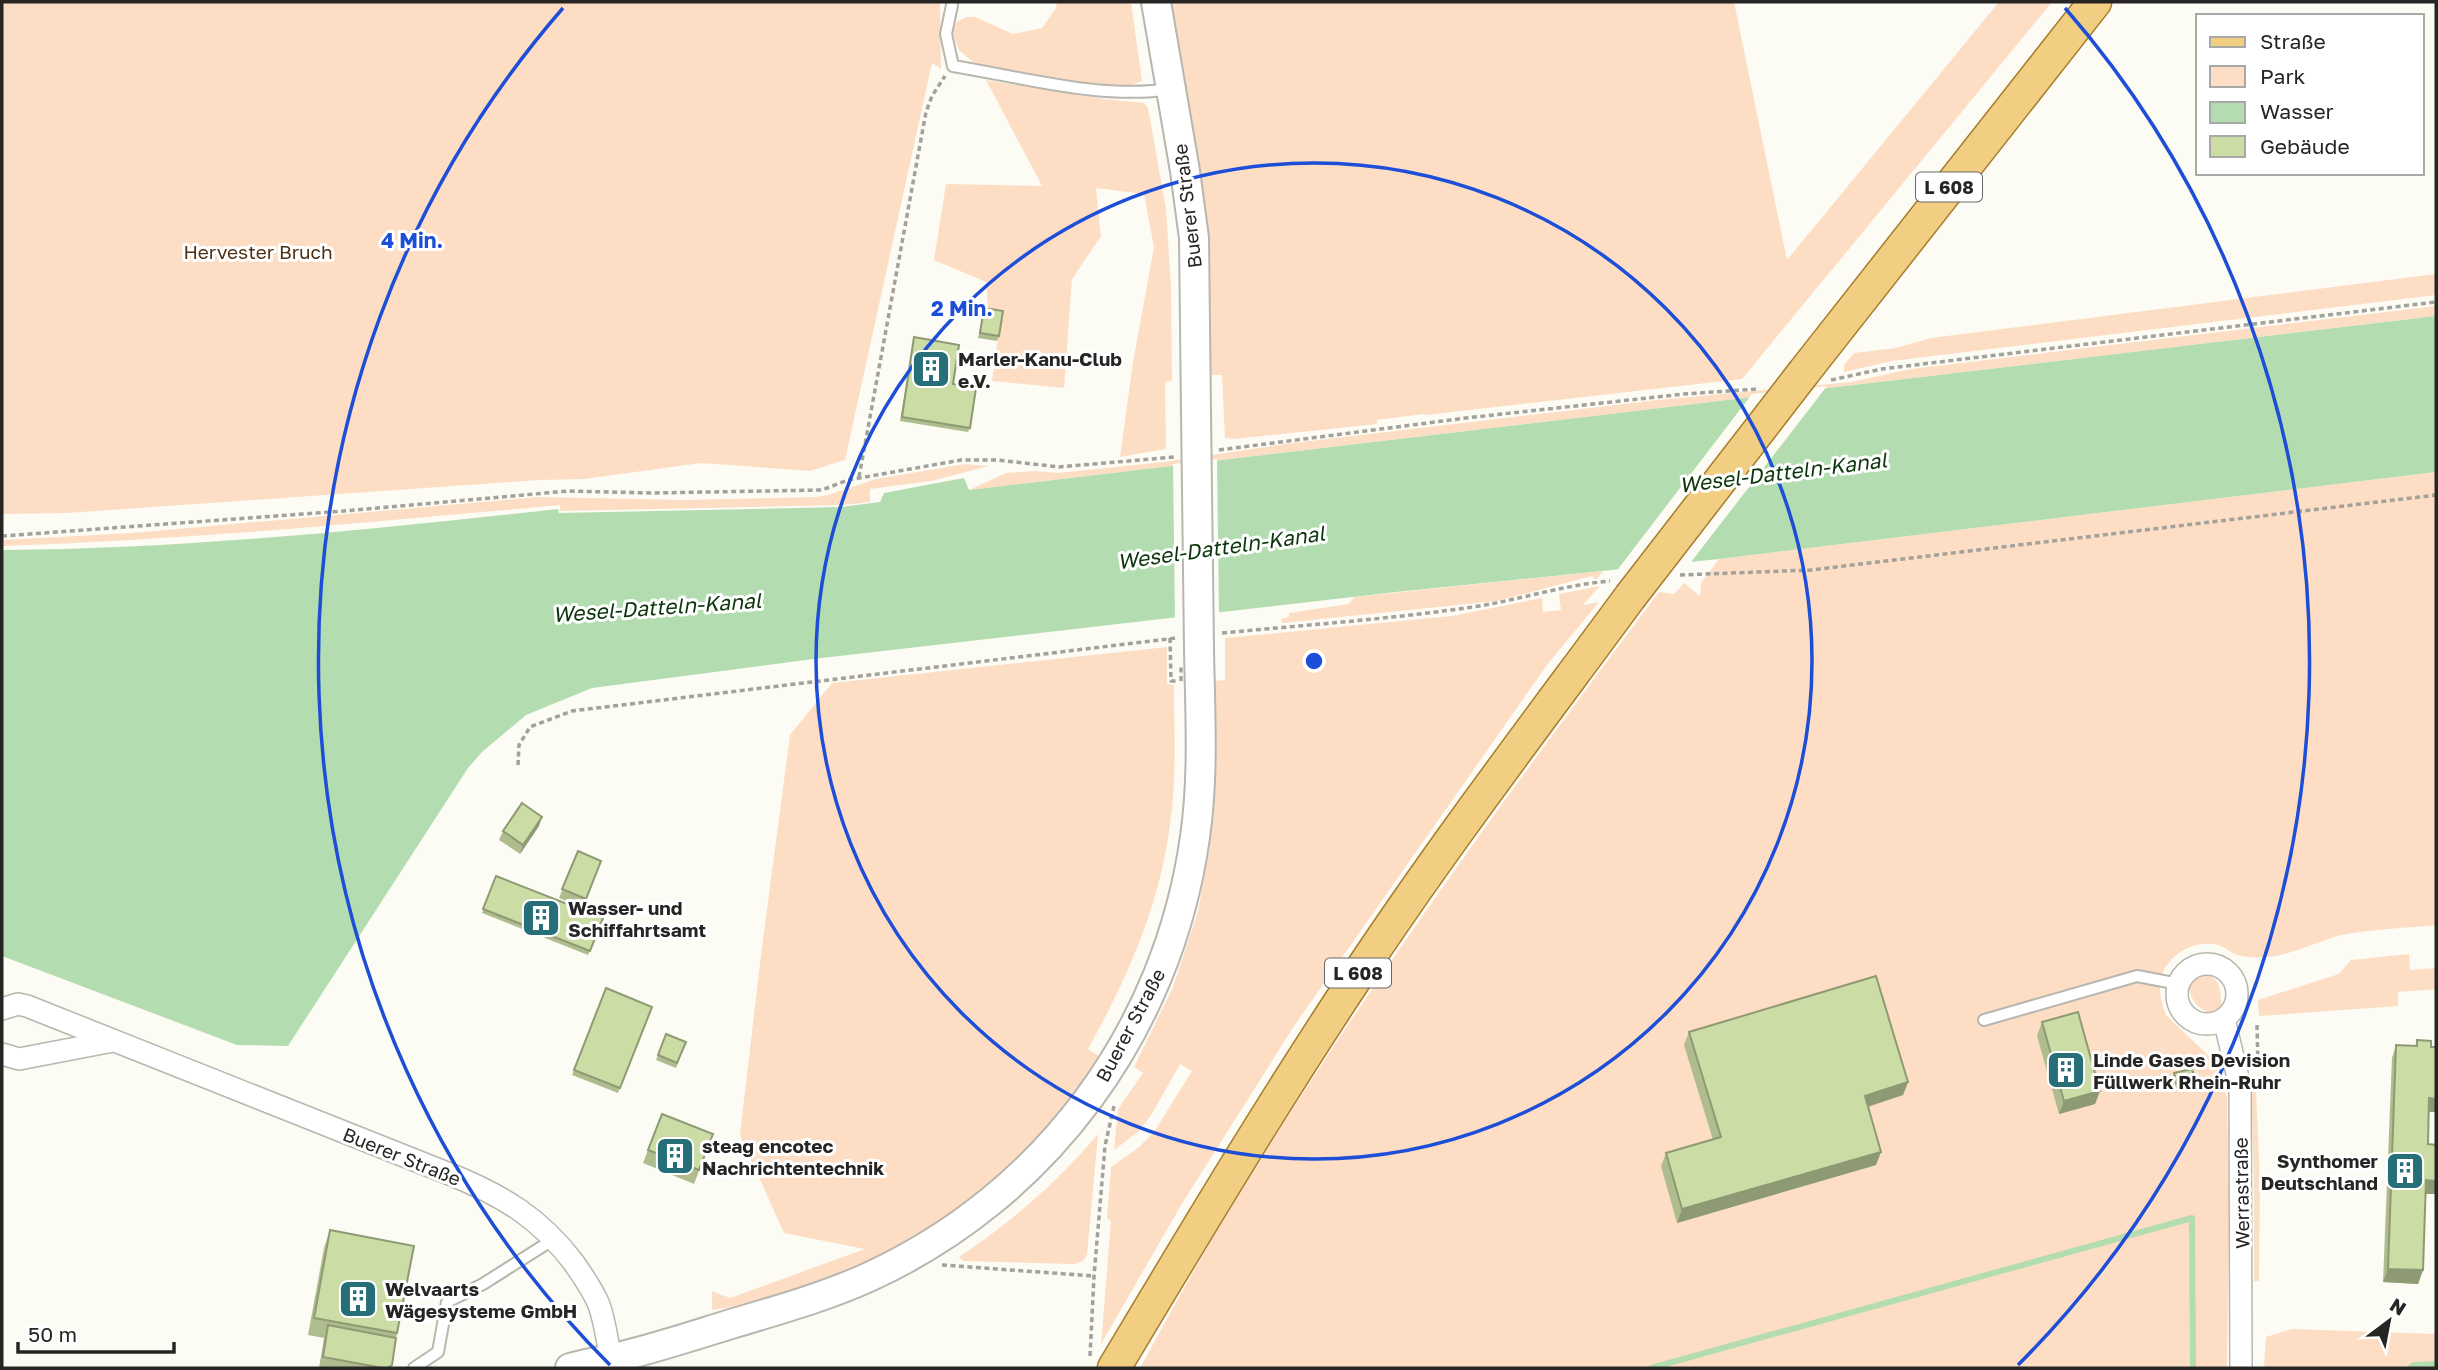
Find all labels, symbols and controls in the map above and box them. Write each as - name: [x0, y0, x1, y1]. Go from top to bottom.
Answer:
- legend: [2196, 14, 2424, 175]
- text: Straße: [2260, 28, 2326, 54]
- text: Park: [2260, 63, 2306, 89]
- text: Wasser: [2260, 98, 2334, 124]
- text: Gebäude: [2260, 133, 2350, 159]
- street label: Buerer Straße: [1168, 143, 1206, 269]
- road number: L 608: [1916, 172, 1982, 202]
- text: 4 Min.: [381, 227, 443, 253]
- park label: Hervester Bruch: [183, 240, 333, 263]
- text: 2 Min.: [931, 295, 993, 321]
- place label: Marler-Kanu-Club e.V.: [958, 347, 1122, 392]
- building icon: Marler-Kanu-Club e.V.: [910, 348, 952, 390]
- water label: Wesel-Datteln-Kanal: [1678, 446, 1890, 498]
- water label: Wesel-Datteln-Kanal: [1116, 519, 1328, 574]
- water label: Wesel-Datteln-Kanal: [552, 587, 763, 627]
- centre of rings: [1302, 649, 1326, 673]
- place label: Wasser- und Schiffahrtsamt: [568, 896, 706, 941]
- building icon: Wasser- und Schiffahrtsamt: [520, 897, 562, 939]
- road number: L 608: [1325, 958, 1391, 988]
- street label: Buerer Straße: [1090, 964, 1170, 1086]
- place label: Linde Gases Devision Füllwerk Rhein-Ruhr: [2093, 1048, 2290, 1093]
- building icon: Linde Gases Devision Füllwerk Rhein-Ruhr: [2045, 1049, 2087, 1091]
- street label: Buerer Straße: [340, 1122, 464, 1190]
- place label: steag encotec Nachrichtentechnik: [702, 1134, 884, 1179]
- building icon: steag encotec Nachrichtentechnik: [654, 1135, 696, 1177]
- street label: Werrastraße: [2229, 1137, 2253, 1249]
- place label: Synthomer Deutschland: [2261, 1149, 2379, 1194]
- building icon: Synthomer Deutschland: [2384, 1150, 2426, 1192]
- place label: Welvaarts Wägesysteme GmbH: [385, 1277, 577, 1322]
- building icon: Welvaarts Wägesysteme GmbH: [337, 1278, 379, 1320]
- north arrow: [2354, 1286, 2424, 1356]
- text: N: [2386, 1293, 2410, 1320]
- scale bar: [18, 1310, 173, 1354]
- text: 50 m: [28, 1321, 77, 1347]

